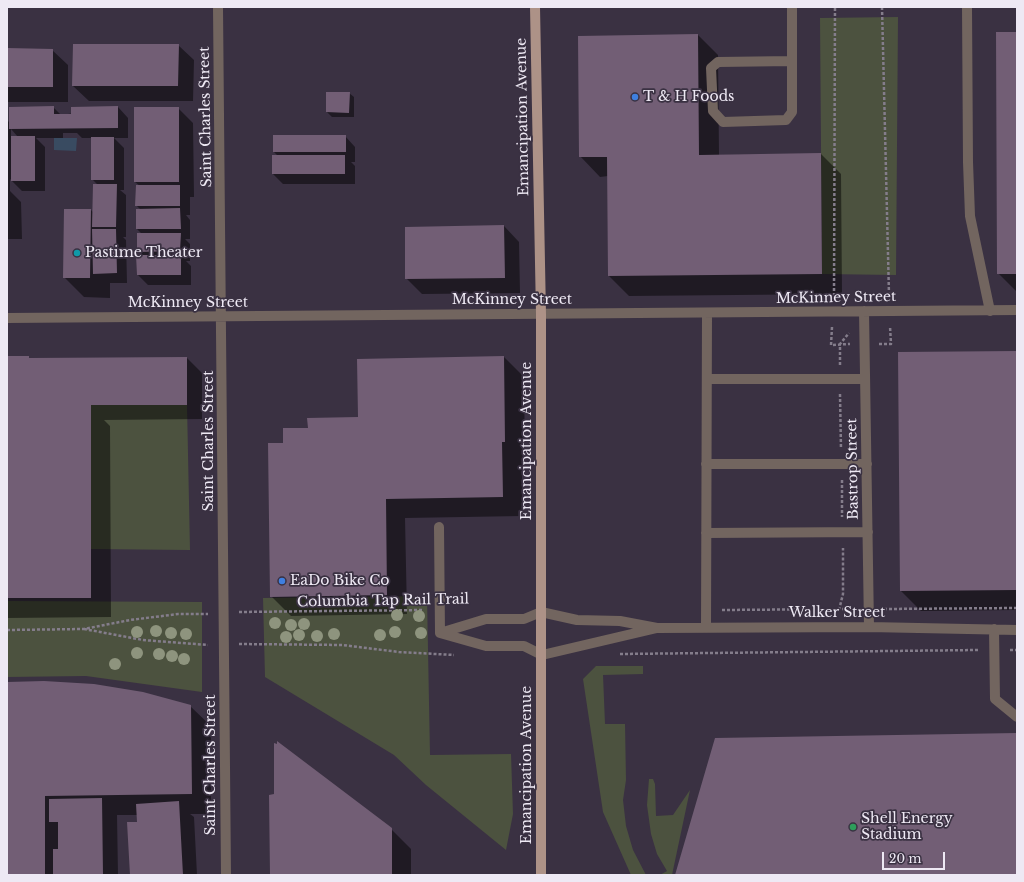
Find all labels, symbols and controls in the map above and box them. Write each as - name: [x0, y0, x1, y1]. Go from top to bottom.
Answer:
- street label: Emancipation Avenue: [513, 38, 533, 196]
- street label: Saint Charles Street: [196, 46, 216, 188]
- place label: T & H Foods: [643, 89, 734, 105]
- marker: T & H Foods: [630, 92, 640, 102]
- place label: Pastime Theater: [85, 245, 202, 261]
- marker: Pastime Theater: [72, 248, 82, 258]
- street label: McKinney Street: [776, 289, 896, 307]
- street label: McKinney Street: [452, 292, 572, 308]
- street label: McKinney Street: [128, 295, 248, 311]
- street label: Emancipation Avenue: [519, 362, 535, 520]
- street label: Saint Charles Street: [201, 371, 217, 511]
- street label: Bastrop Street: [844, 418, 862, 520]
- place label: EaDo Bike Co: [290, 573, 390, 589]
- marker: EaDo Bike Co: [277, 576, 287, 586]
- street label: Columbia Tap Rail Trail: [297, 591, 469, 611]
- street label: Walker Street: [789, 605, 885, 621]
- street label: Emancipation Avenue: [519, 686, 535, 844]
- street label: Saint Charles Street: [203, 695, 219, 835]
- place label: Shell Energy Stadium: [861, 811, 953, 844]
- marker: Shell Energy Stadium: [848, 822, 858, 832]
- scale bar: [884, 844, 947, 870]
- text: 20 m: [889, 851, 921, 866]

